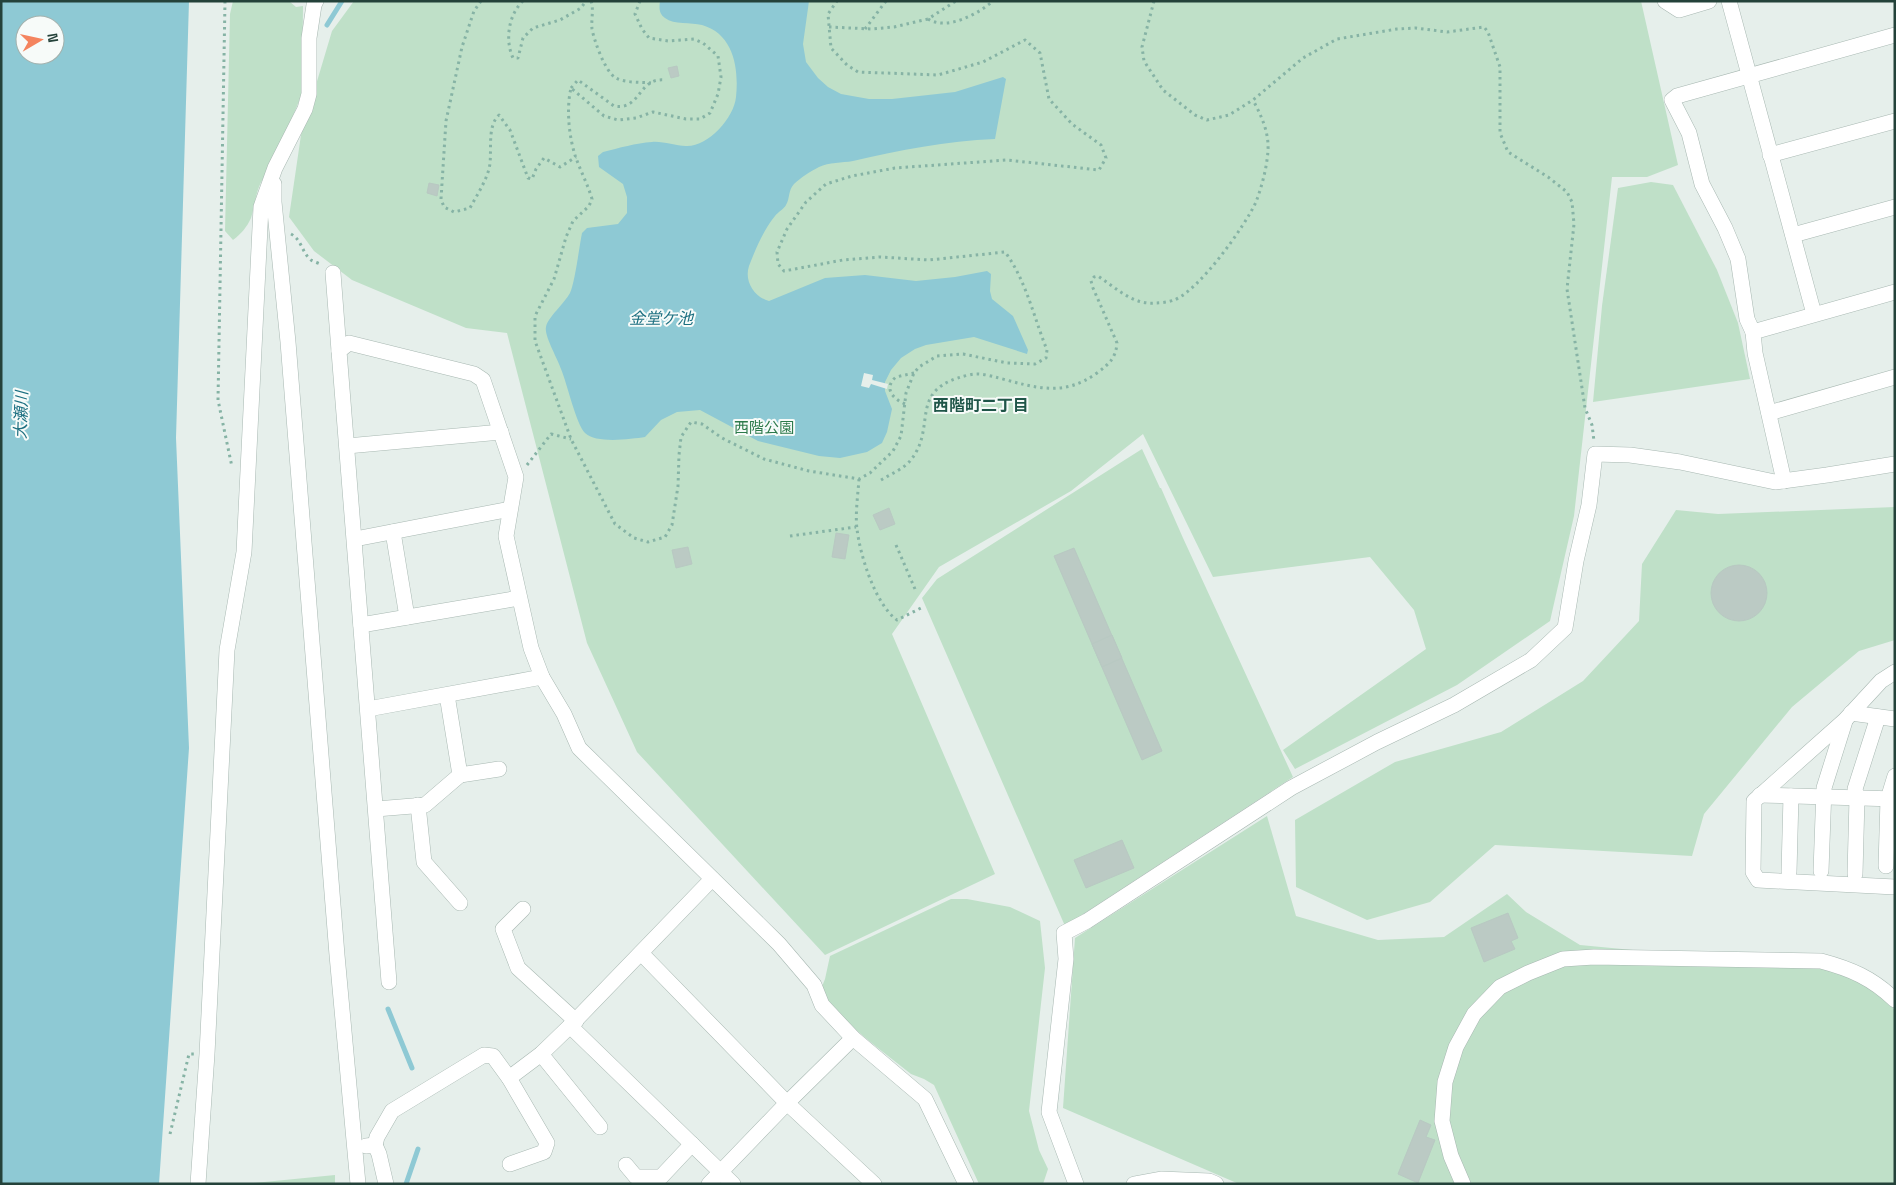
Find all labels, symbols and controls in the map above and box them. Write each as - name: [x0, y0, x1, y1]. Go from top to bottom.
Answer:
- north arrow: [15, 15, 65, 65]
- text: N: [43, 32, 62, 44]
- water label: 金堂ケ池: [629, 308, 695, 329]
- water label: 大瀬川: [10, 389, 32, 439]
- district label: 西階町二丁目: [933, 395, 1029, 416]
- park label: 西階公園: [734, 418, 794, 437]

